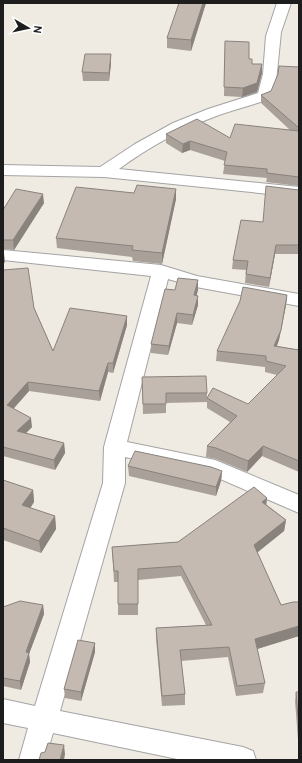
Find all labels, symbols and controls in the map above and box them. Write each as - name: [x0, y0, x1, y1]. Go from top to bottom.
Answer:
- north arrow: [8, 8, 48, 48]
- text: N: [29, 24, 44, 34]

